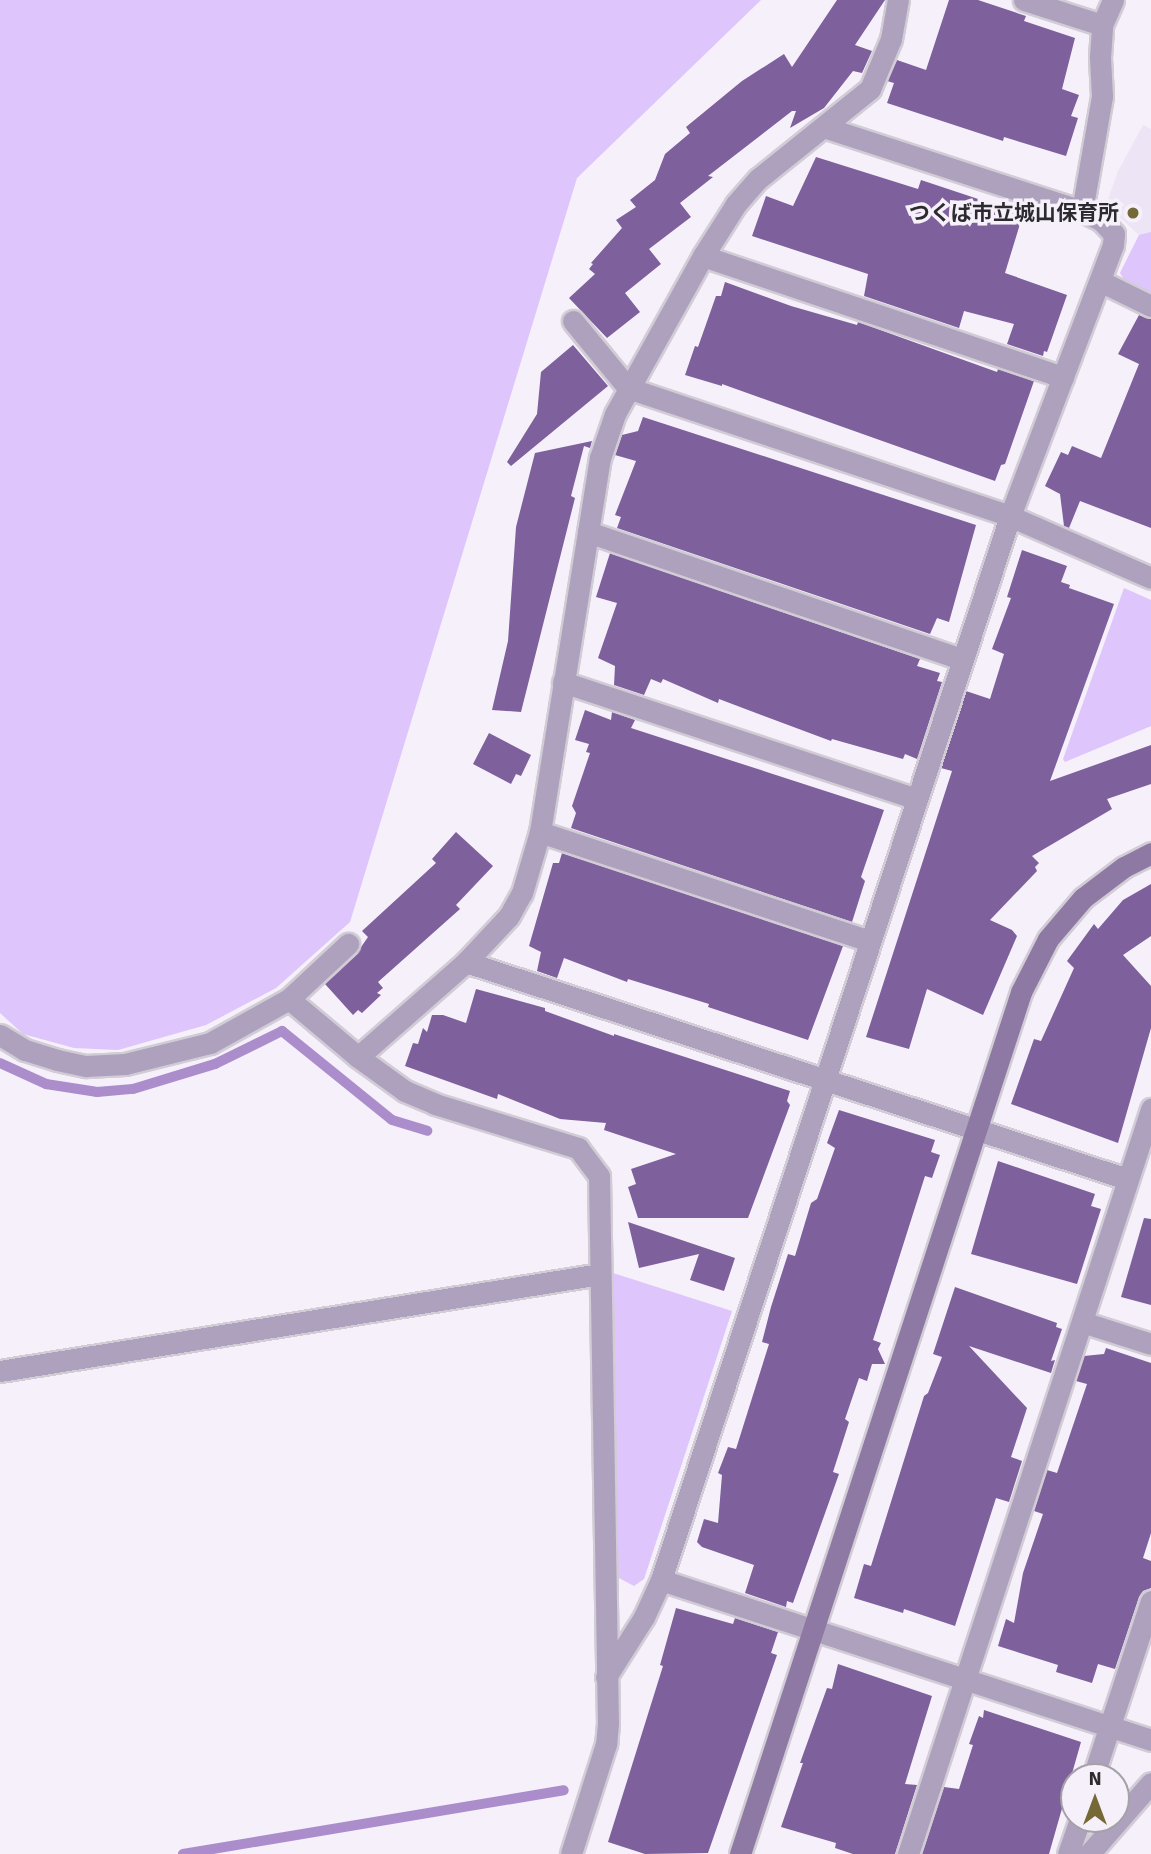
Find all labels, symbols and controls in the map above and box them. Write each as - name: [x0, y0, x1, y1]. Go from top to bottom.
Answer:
- place label: つくば市立城山保育所: [909, 200, 1119, 226]
- marker: つくば市立城山保育所: [1125, 205, 1141, 221]
- north arrow: [1060, 1763, 1130, 1833]
- text: N: [1088, 1767, 1102, 1791]

